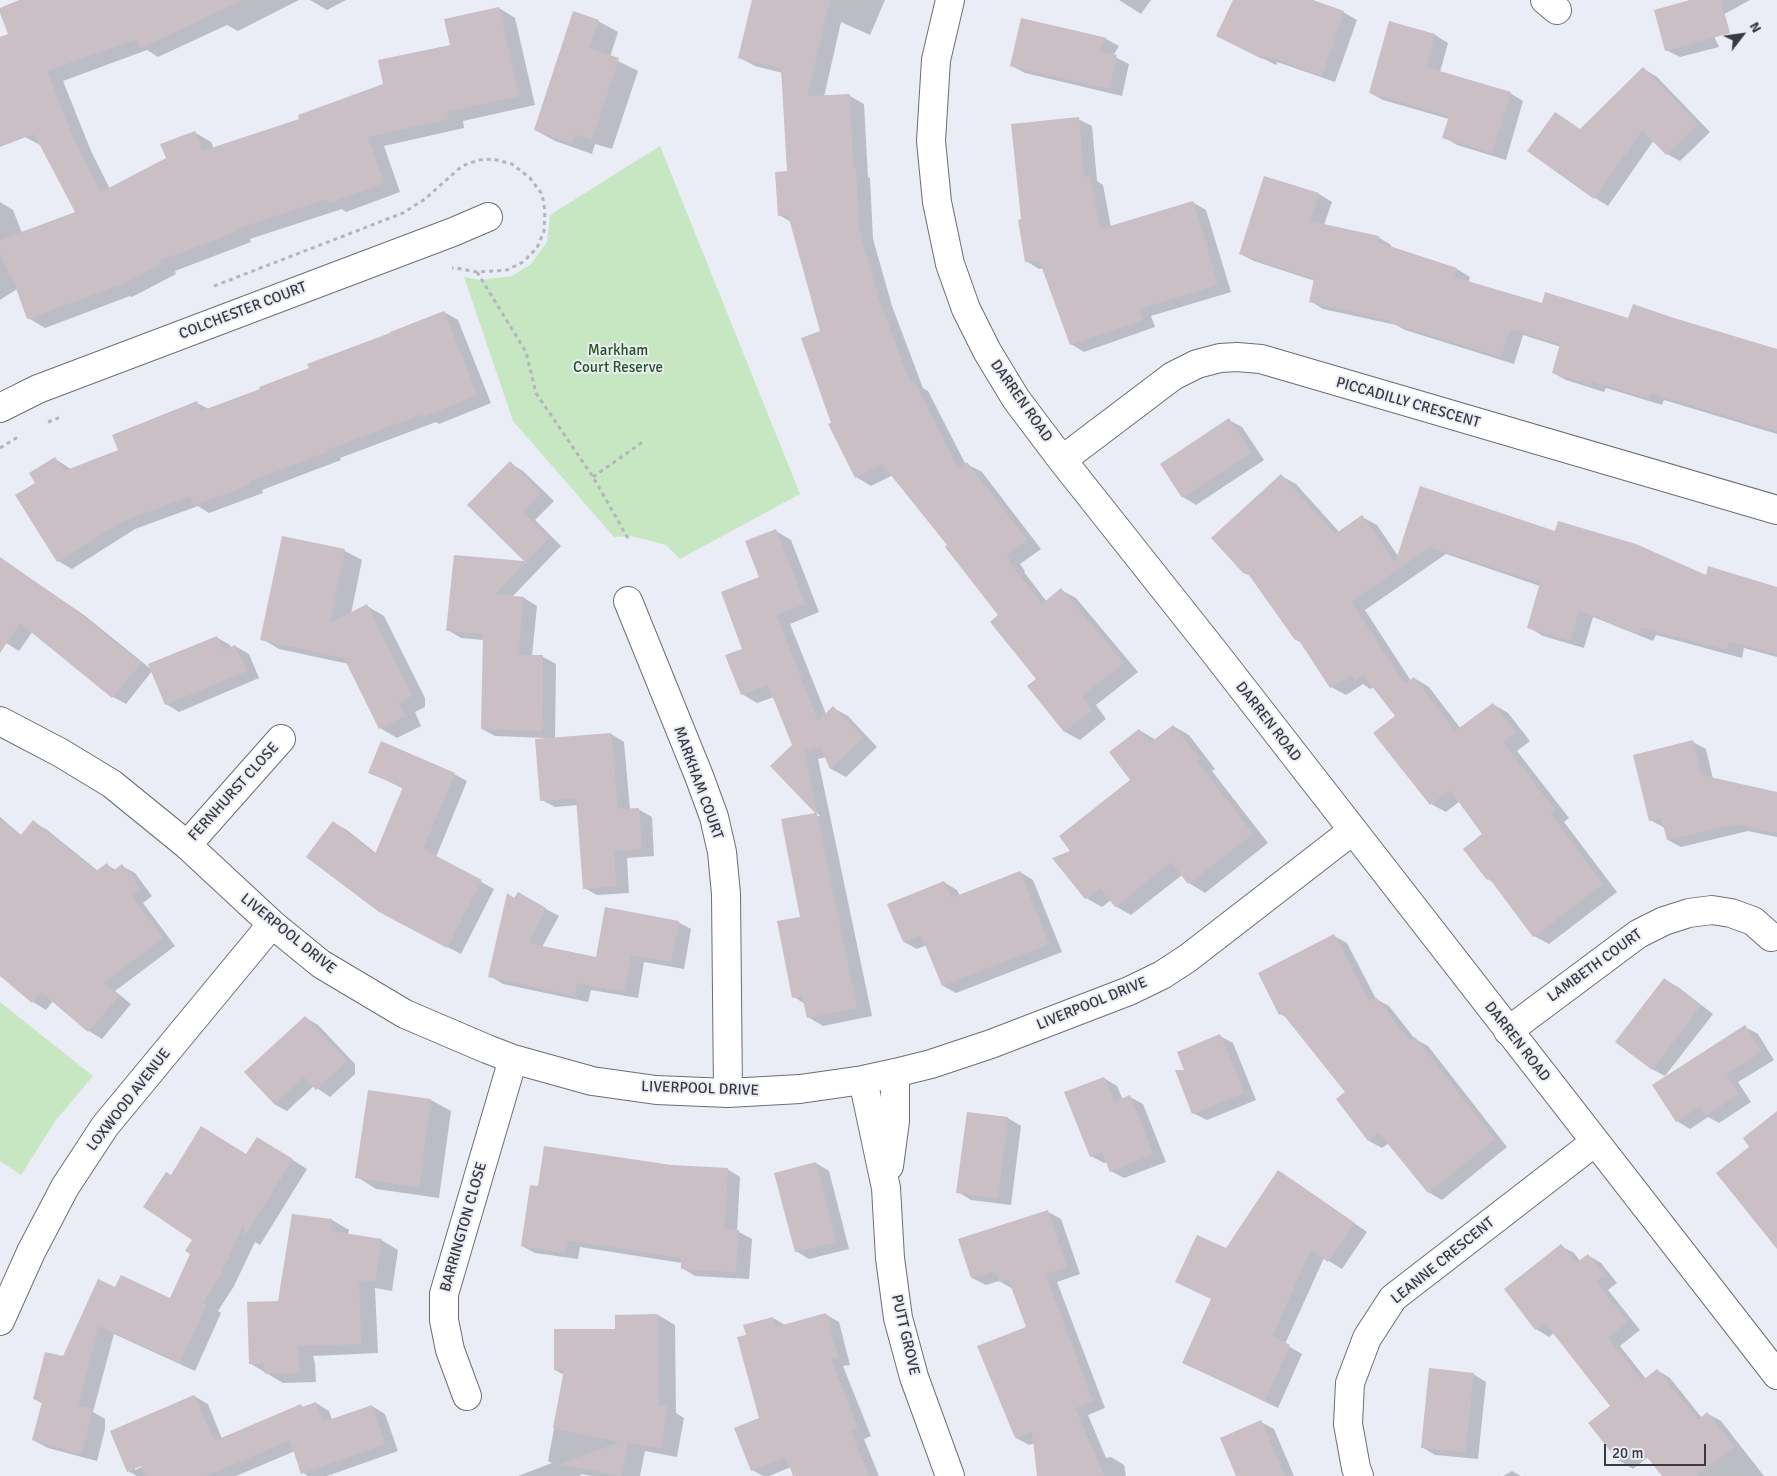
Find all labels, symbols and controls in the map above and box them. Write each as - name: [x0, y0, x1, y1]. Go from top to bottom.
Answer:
- north arrow: [1717, 10, 1767, 60]
- text: N: [1746, 19, 1765, 36]
- street label: COLCHESTER COURT: [177, 278, 309, 344]
- park label: Markham Court Reserve: [573, 342, 663, 377]
- street label: DARREN ROAD: [986, 357, 1056, 445]
- street label: PICCADILLY CRESCENT: [1334, 374, 1482, 432]
- street label: DARREN ROAD: [1231, 679, 1305, 765]
- street label: MARKHAM COURT: [669, 724, 727, 842]
- street label: FERNHURST CLOSE: [185, 739, 283, 845]
- street label: LIVERPOOL DRIVE: [237, 890, 339, 978]
- street label: LAMBETH COURT: [1544, 926, 1646, 1006]
- street label: LIVERPOOL DRIVE: [1034, 974, 1150, 1034]
- street label: DARREN ROAD: [1480, 999, 1554, 1085]
- street label: LOXWOOD AVENUE: [83, 1045, 175, 1155]
- street label: LIVERPOOL DRIVE: [641, 1078, 759, 1100]
- street label: BARRINGTON CLOSE: [437, 1160, 491, 1294]
- street label: LEANNE CRESCENT: [1388, 1214, 1498, 1308]
- street label: PUTT GROVE: [887, 1293, 923, 1377]
- scale bar: [1607, 1434, 1710, 1466]
- text: 20 m: [1612, 1444, 1643, 1462]

